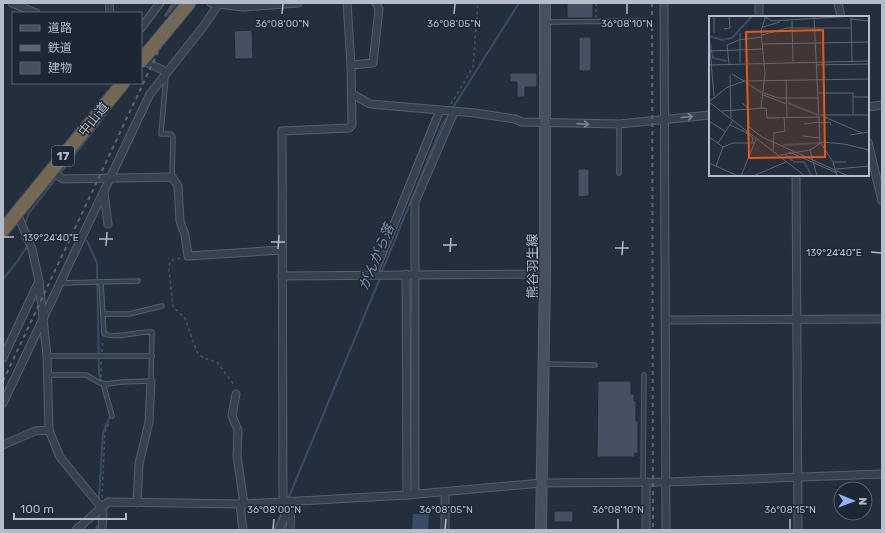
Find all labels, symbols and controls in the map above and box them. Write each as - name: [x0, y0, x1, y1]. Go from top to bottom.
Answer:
- legend: [12, 12, 142, 84]
- inset map: [709, 16, 869, 176]
- text: 36°08'00"N: [255, 18, 309, 30]
- text: 36°08'05"N: [427, 18, 481, 30]
- text: 36°08'10"N: [601, 18, 653, 30]
- text: 道路: [48, 21, 72, 35]
- text: 鉄道: [48, 41, 72, 55]
- text: 建物: [48, 61, 72, 75]
- street label: 中山道: [75, 99, 111, 139]
- one-way arrow: [680, 113, 693, 121]
- one-way arrow: [576, 121, 589, 128]
- road number: 17: [52, 146, 74, 166]
- water label: がんがら落: [355, 220, 399, 293]
- text: 139°24'40"E: [23, 232, 79, 244]
- street label: 熊谷羽生線: [525, 233, 540, 299]
- text: 139°24'40"E: [806, 247, 862, 259]
- north arrow: [833, 481, 873, 521]
- scale bar: [14, 495, 126, 521]
- text: N: [856, 497, 869, 505]
- text: 100 m: [20, 502, 54, 516]
- text: 36°08'00"N: [247, 504, 301, 516]
- text: 36°08'05"N: [419, 504, 473, 516]
- text: 36°08'10"N: [592, 504, 644, 516]
- text: 36°08'15"N: [764, 504, 816, 516]

